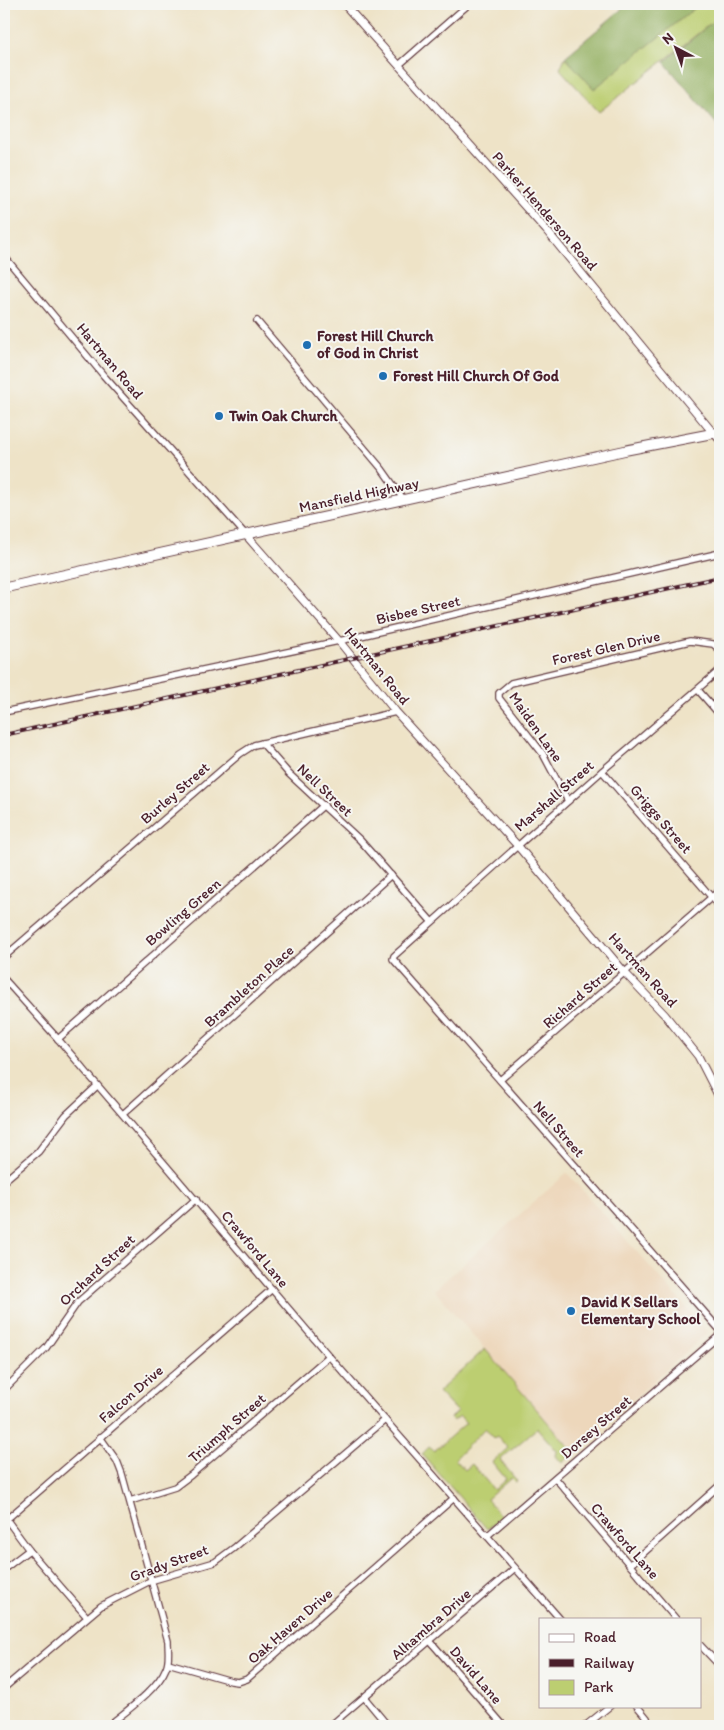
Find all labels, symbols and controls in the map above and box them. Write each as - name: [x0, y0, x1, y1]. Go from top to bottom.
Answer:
- north arrow: [652, 22, 702, 72]
- text: N: [659, 29, 677, 48]
- street label: Parker Henderson Road: [489, 148, 601, 274]
- street label: Hartman Road: [73, 319, 147, 403]
- place label: Forest Hill Church of God in Christ: [317, 327, 434, 362]
- marker: Forest Hill Church of God in Christ: [301, 339, 313, 351]
- place label: Forest Hill Church Of God: [393, 367, 560, 385]
- marker: Forest Hill Church Of God: [377, 370, 389, 382]
- place label: Twin Oak Church: [228, 407, 339, 425]
- marker: Twin Oak Church: [213, 410, 225, 422]
- street label: Mansfield Highway: [297, 474, 421, 516]
- street label: Bisbee Street: [374, 592, 462, 628]
- street label: Hartman Road: [340, 624, 414, 708]
- street label: Forest Glen Drive: [550, 627, 662, 669]
- street label: Maiden Lane: [505, 689, 567, 765]
- street label: Marshall Street: [511, 756, 598, 835]
- street label: Burley Street: [137, 758, 213, 828]
- street label: Nell Street: [294, 760, 357, 820]
- street label: Griggs Street: [626, 781, 696, 857]
- street label: Bowling Green: [142, 874, 225, 950]
- street label: Hartman Road: [605, 929, 681, 1011]
- street label: Brambleton Place: [200, 941, 298, 1031]
- street label: Richard Street: [539, 958, 621, 1032]
- street label: Nell Street: [530, 1097, 589, 1161]
- street label: Crawford Lane: [218, 1207, 292, 1291]
- street label: Orchard Street: [55, 1230, 139, 1310]
- place label: David K Sellars Elementary School: [581, 1293, 701, 1329]
- marker: David K Sellars Elementary School: [565, 1305, 577, 1317]
- street label: Falcon Drive: [95, 1361, 167, 1427]
- street label: Triumph Street: [185, 1389, 270, 1467]
- street label: Dorsey Street: [557, 1391, 635, 1463]
- street label: Crawford Lane: [587, 1499, 663, 1583]
- street label: Grady Street: [127, 1540, 211, 1586]
- street label: Oak Haven Drive: [244, 1584, 336, 1668]
- street label: Alhambra Drive: [387, 1584, 475, 1664]
- legend: [539, 1618, 702, 1708]
- text: Road: [584, 1628, 617, 1646]
- street label: David Lane: [446, 1642, 506, 1708]
- text: Railway: [584, 1654, 634, 1672]
- text: Park: [584, 1678, 614, 1696]

